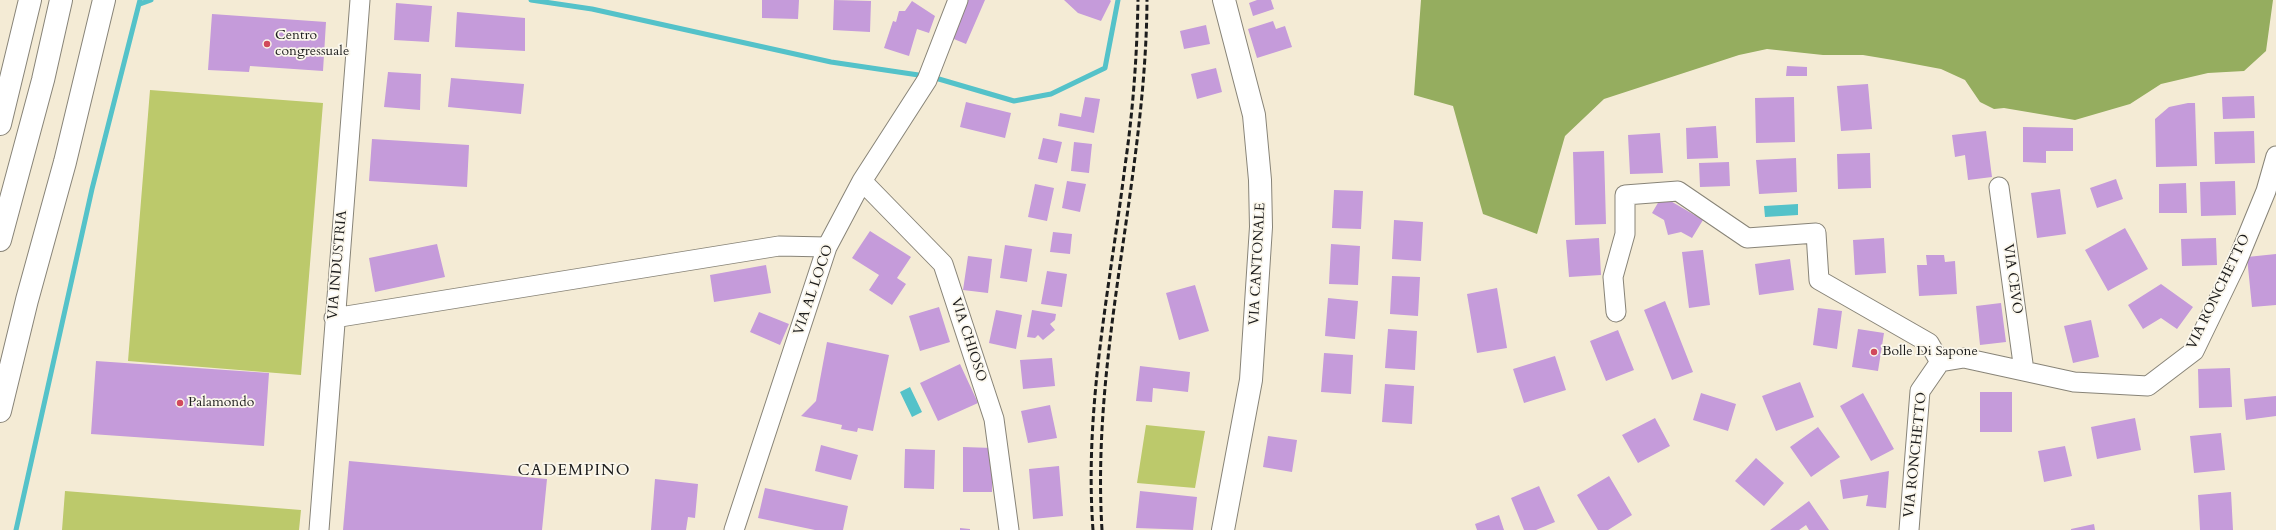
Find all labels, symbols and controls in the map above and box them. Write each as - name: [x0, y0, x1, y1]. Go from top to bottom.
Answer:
- place label: Centro congressuale: [275, 28, 349, 60]
- marker: Centro congressuale: [262, 39, 272, 49]
- street label: VIA CANTONALE: [1246, 202, 1270, 326]
- street label: VIA INDUSTRIA: [325, 209, 351, 321]
- street label: VIA RONCHETTO: [2184, 232, 2254, 352]
- street label: VIA AL LOCO: [791, 243, 837, 337]
- street label: VIA CEVO: [1999, 243, 2025, 315]
- street label: VIA CHIOSO: [947, 296, 989, 384]
- place label: Bolle Di Sapone: [1882, 344, 1978, 360]
- marker: Bolle Di Sapone: [1869, 347, 1879, 357]
- street label: VIA RONCHETTO: [1901, 391, 1931, 519]
- place label: Palamondo: [188, 395, 254, 411]
- marker: Palamondo: [175, 398, 185, 408]
- district label: CADEMPINO: [518, 461, 630, 481]

